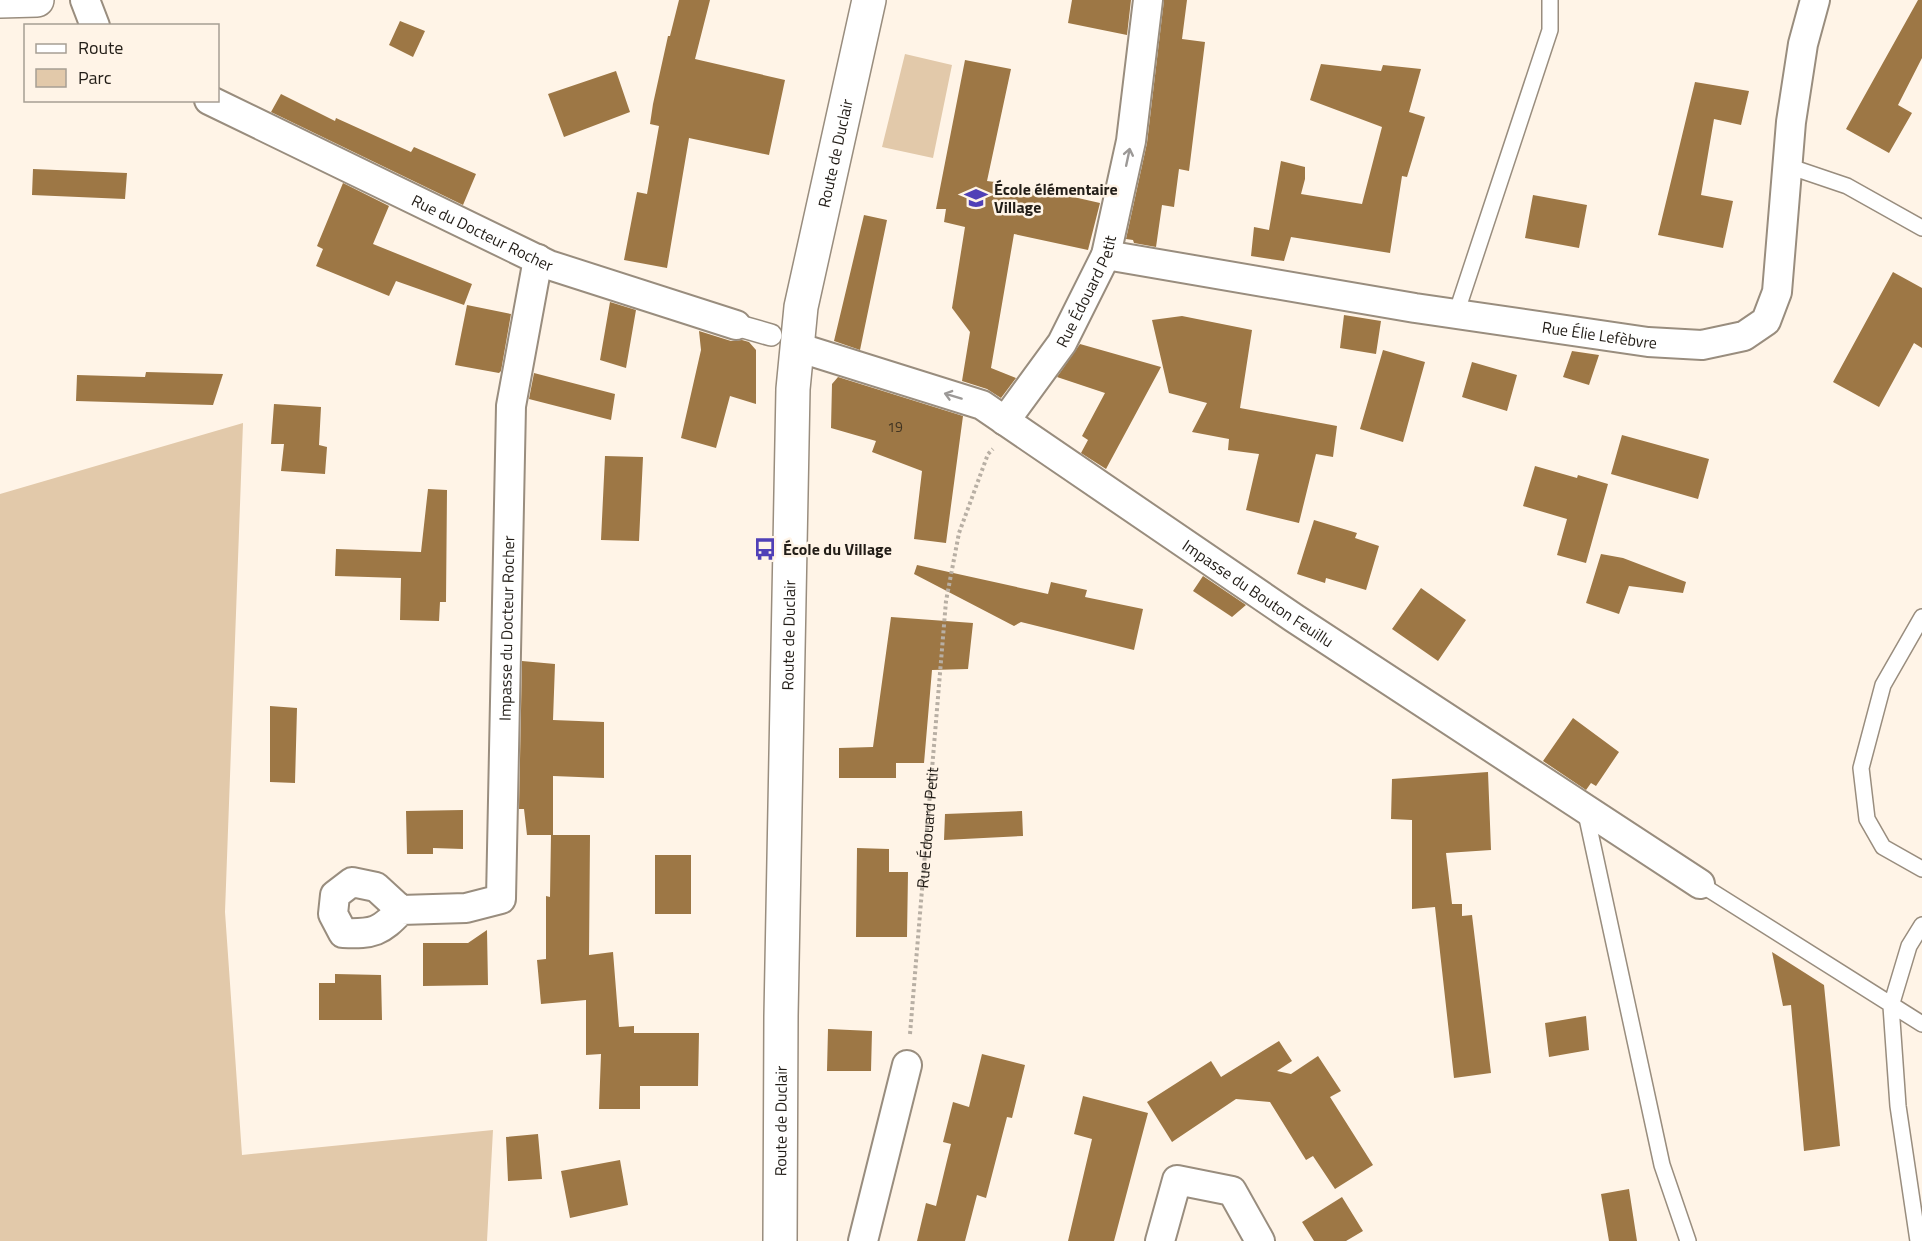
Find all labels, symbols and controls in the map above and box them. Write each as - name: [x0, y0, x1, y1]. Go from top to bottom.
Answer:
- legend: [24, 24, 219, 102]
- text: Route: [78, 34, 123, 61]
- text: Parc: [78, 64, 112, 91]
- street label: Route de Duclair: [811, 96, 859, 210]
- one-way arrow: [1122, 148, 1134, 167]
- place label: École élémentaire Village: [994, 177, 1118, 219]
- school or university icon: École élémentaire Village: [963, 185, 989, 211]
- street label: Rue du Docteur Rocher: [408, 188, 556, 278]
- street label: Rue Édouard Petit: [1050, 233, 1122, 351]
- street label: Rue Élie Lefèbvre: [1540, 315, 1658, 354]
- one-way arrow: [944, 390, 963, 401]
- house number: 19: [887, 416, 903, 437]
- street label: Impasse du Bouton Feuillu: [1178, 533, 1339, 653]
- street label: Impasse du Docteur Rocher: [493, 535, 520, 721]
- bus stop icon: École du Village: [752, 536, 778, 562]
- place label: École du Village: [783, 537, 892, 561]
- street label: Route de Duclair: [775, 579, 801, 691]
- street label: Rue Édouard Petit: [910, 766, 944, 889]
- street label: Route de Duclair: [768, 1065, 793, 1176]

